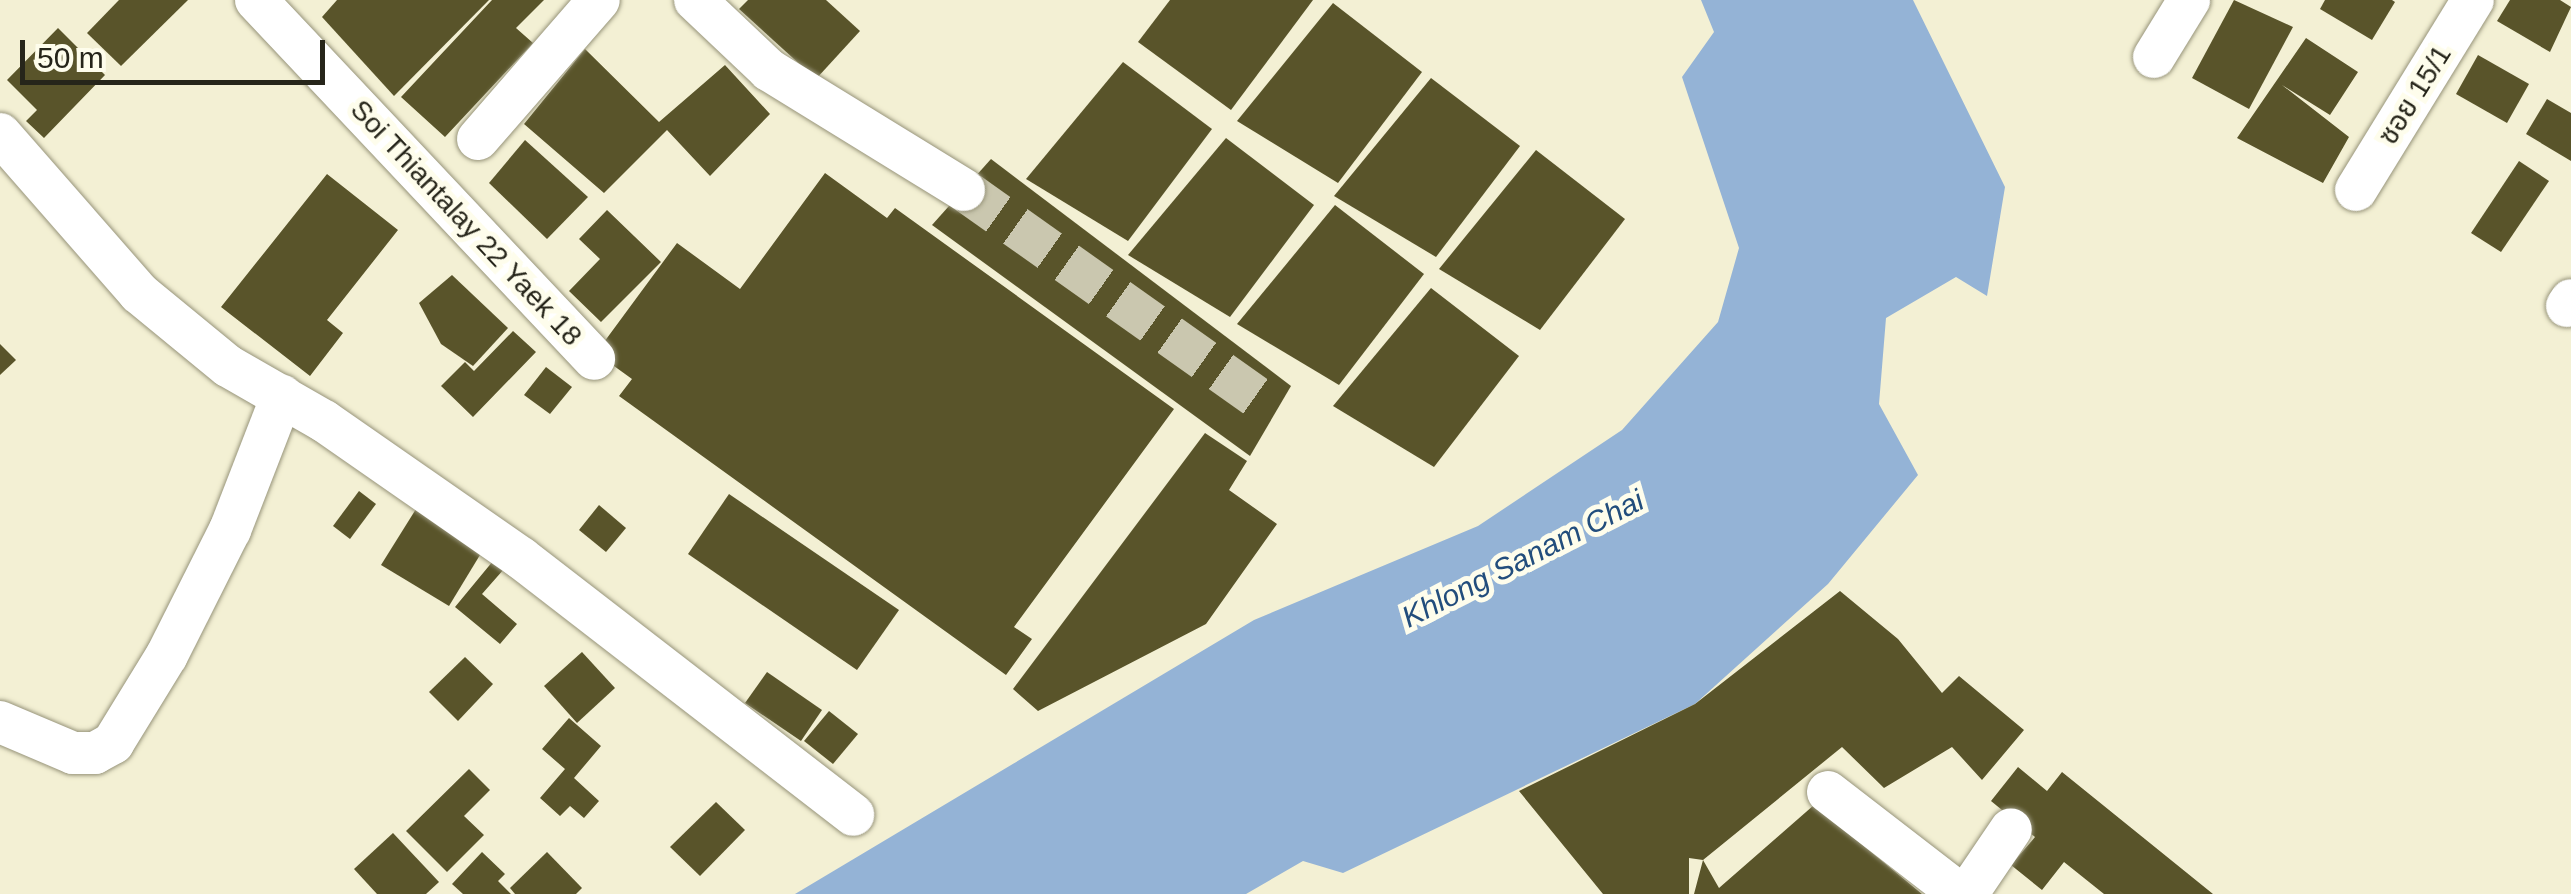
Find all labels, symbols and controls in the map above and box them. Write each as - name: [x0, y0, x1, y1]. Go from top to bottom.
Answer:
- scale bar: [25, 20, 330, 82]
- street label: ซอย 15/1: [2371, 39, 2459, 151]
- text: 50 m: [37, 41, 104, 74]
- street label: Soi Thiantalay 22 Yaek 18: [343, 93, 589, 353]
- water label: Khlong Sanam Chai: [1396, 482, 1650, 636]

